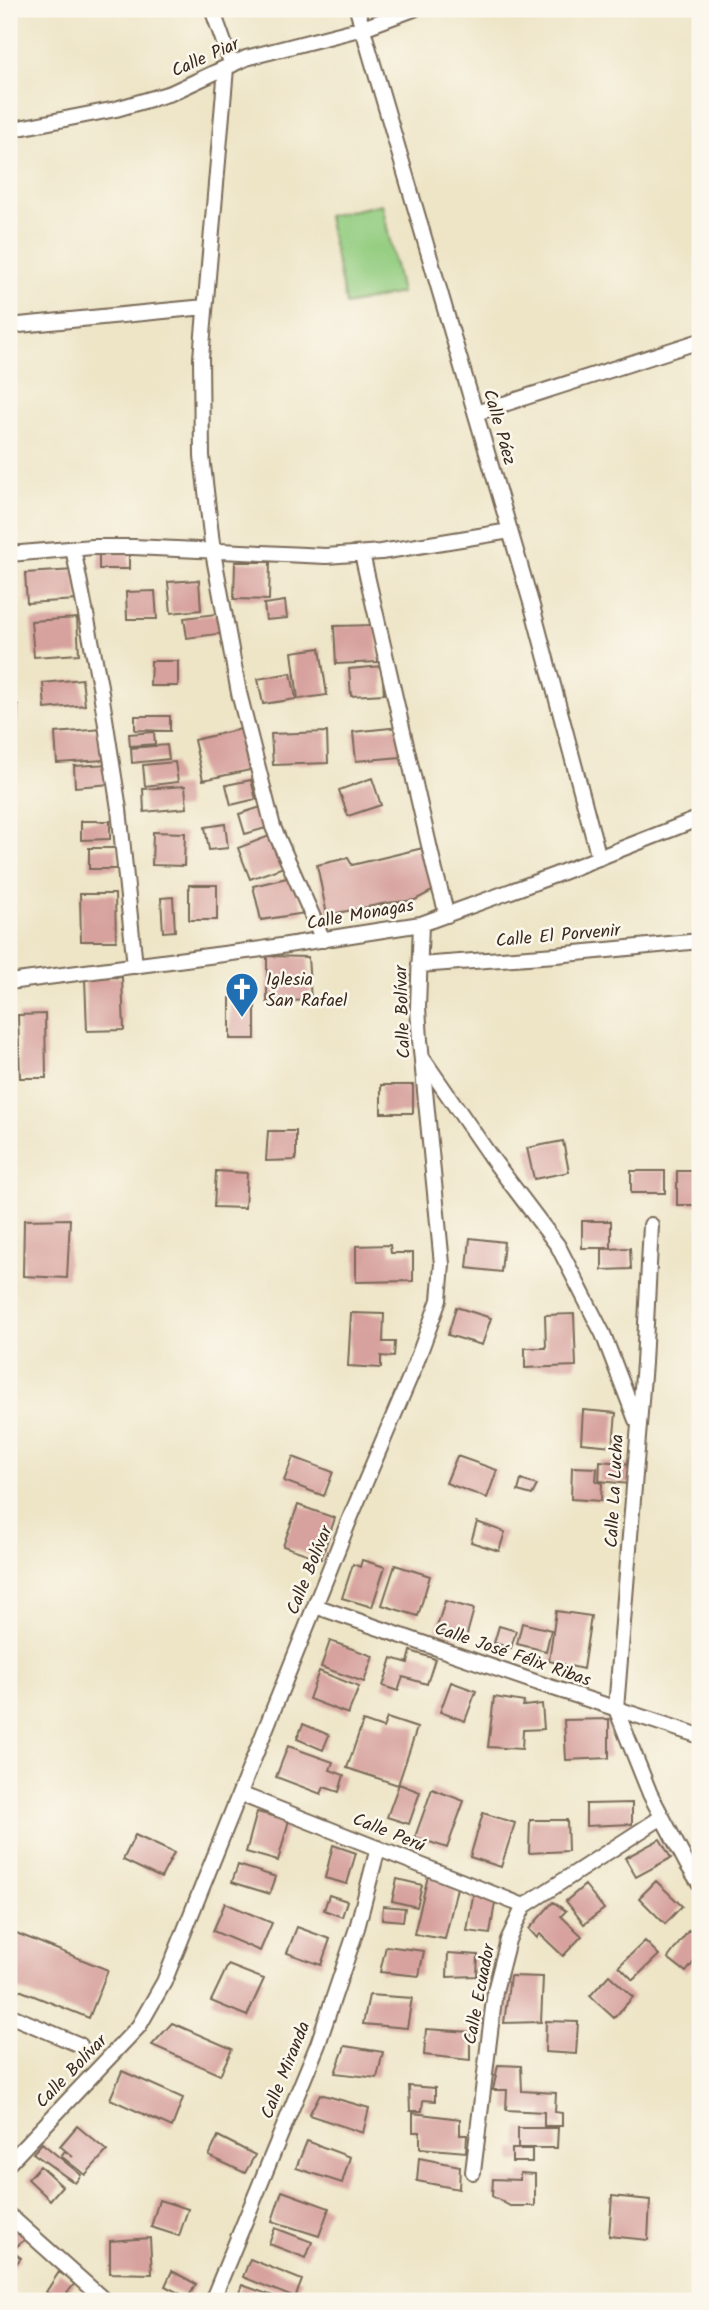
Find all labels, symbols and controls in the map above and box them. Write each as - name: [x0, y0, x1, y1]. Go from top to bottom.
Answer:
- street label: Calle Piar: [167, 30, 245, 86]
- street label: Calle Páez: [474, 386, 523, 469]
- street label: Calle Monagas: [304, 892, 416, 939]
- street label: Calle El Porvenir: [495, 917, 623, 956]
- street label: Calle Bolívar: [387, 964, 420, 1059]
- place label: Iglesia San Rafael: [266, 966, 348, 1016]
- church icon: Iglesia San Rafael: [223, 970, 261, 1019]
- street label: Calle La Lucha: [598, 1434, 633, 1548]
- street label: Calle Bolívar: [279, 1521, 342, 1619]
- street label: Calle José Félix Ribas: [430, 1615, 595, 1696]
- street label: Calle Perú: [348, 1806, 429, 1861]
- street label: Calle Ecuador: [456, 1940, 505, 2047]
- street label: Calle Miranda: [254, 2017, 319, 2124]
- street label: Calle Bolívar: [29, 2028, 116, 2116]

